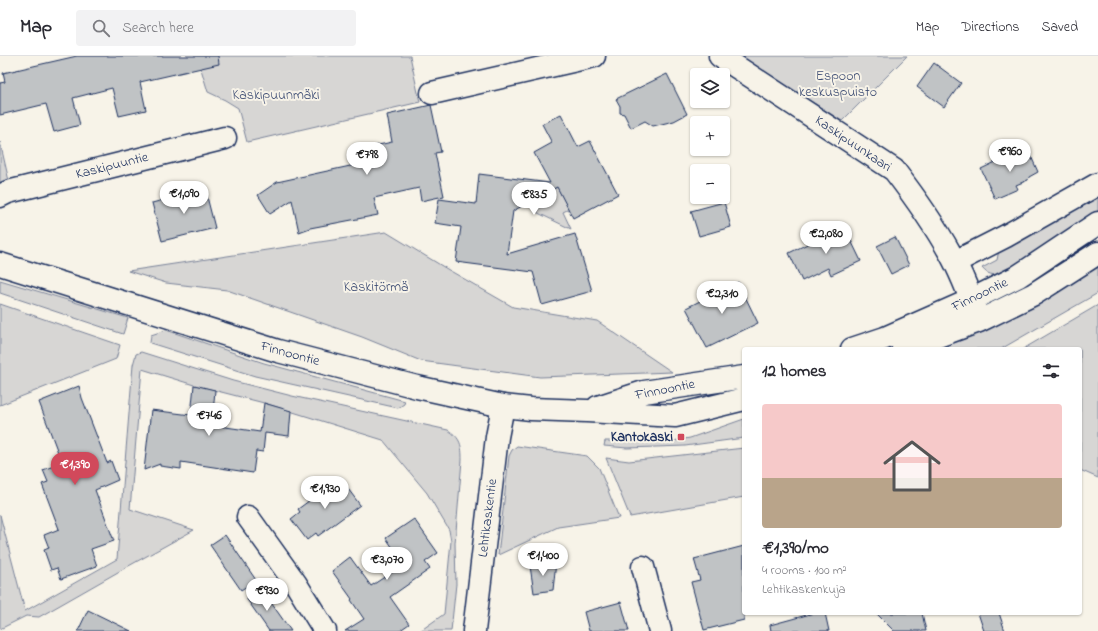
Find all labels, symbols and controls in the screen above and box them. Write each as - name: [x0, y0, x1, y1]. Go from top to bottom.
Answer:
- search box: [76, 10, 356, 46]
- text: Map: [20, 14, 52, 41]
- icon: search: [90, 17, 112, 39]
- text: Search here: [122, 17, 194, 39]
- text: Map: [916, 17, 939, 38]
- text: Directions: [961, 17, 1019, 38]
- text: Saved: [1041, 17, 1078, 38]
- park label: Espoon keskuspuisto: [799, 66, 877, 103]
- map controls: [690, 68, 730, 204]
- button: layers: [690, 68, 730, 108]
- park label: Kaskipuunmäki: [232, 85, 320, 106]
- street label: Kaskipuunkaari: [810, 110, 896, 178]
- button: +: [690, 116, 730, 156]
- pin: €960: [986, 139, 1034, 173]
- pin: €798: [343, 142, 391, 176]
- text: €960: [998, 142, 1022, 161]
- text: €798: [355, 145, 379, 164]
- street label: Kaskipuuntie: [74, 147, 151, 185]
- button: −: [690, 164, 730, 204]
- pin: €1,090: [151, 181, 217, 215]
- pin: €835: [510, 182, 558, 216]
- text: €1,090: [169, 184, 199, 203]
- text: €835: [521, 185, 547, 204]
- pin: €2,080: [793, 221, 859, 255]
- text: €2,080: [809, 224, 843, 243]
- street label: Finnoontie: [947, 272, 1012, 318]
- park label: Kaskitörmä: [344, 277, 408, 298]
- pin: €2,310: [689, 281, 755, 315]
- text: €2,310: [706, 284, 738, 303]
- street label: Finnoontie: [257, 336, 323, 372]
- text: 12 homes: [762, 359, 826, 384]
- icon: filters: [1040, 360, 1062, 382]
- street label: Finnoontie: [632, 374, 697, 406]
- pin: €746: [185, 403, 233, 437]
- text: €746: [196, 406, 222, 425]
- place label: Kantokaski: [611, 427, 673, 448]
- icon: home: [876, 430, 948, 502]
- marker: Kantokaski: [676, 432, 686, 442]
- pin: €1,390: [42, 452, 108, 486]
- text: €1,390: [60, 455, 90, 474]
- pin: €1,930: [292, 476, 358, 510]
- street label: Lehtikaskentie: [473, 477, 503, 558]
- text: €1,930: [310, 479, 340, 498]
- text: €1,390/mo: [762, 536, 829, 561]
- pin: €1,400: [510, 543, 576, 577]
- text: €1,400: [527, 546, 559, 565]
- pin: €3,070: [354, 547, 420, 581]
- text: €3,070: [370, 550, 404, 569]
- text: 4 rooms · 100 m²: [762, 561, 847, 580]
- pin: €930: [243, 578, 291, 612]
- text: Lehtikaskenkuja: [762, 580, 846, 599]
- text: €930: [255, 581, 279, 600]

